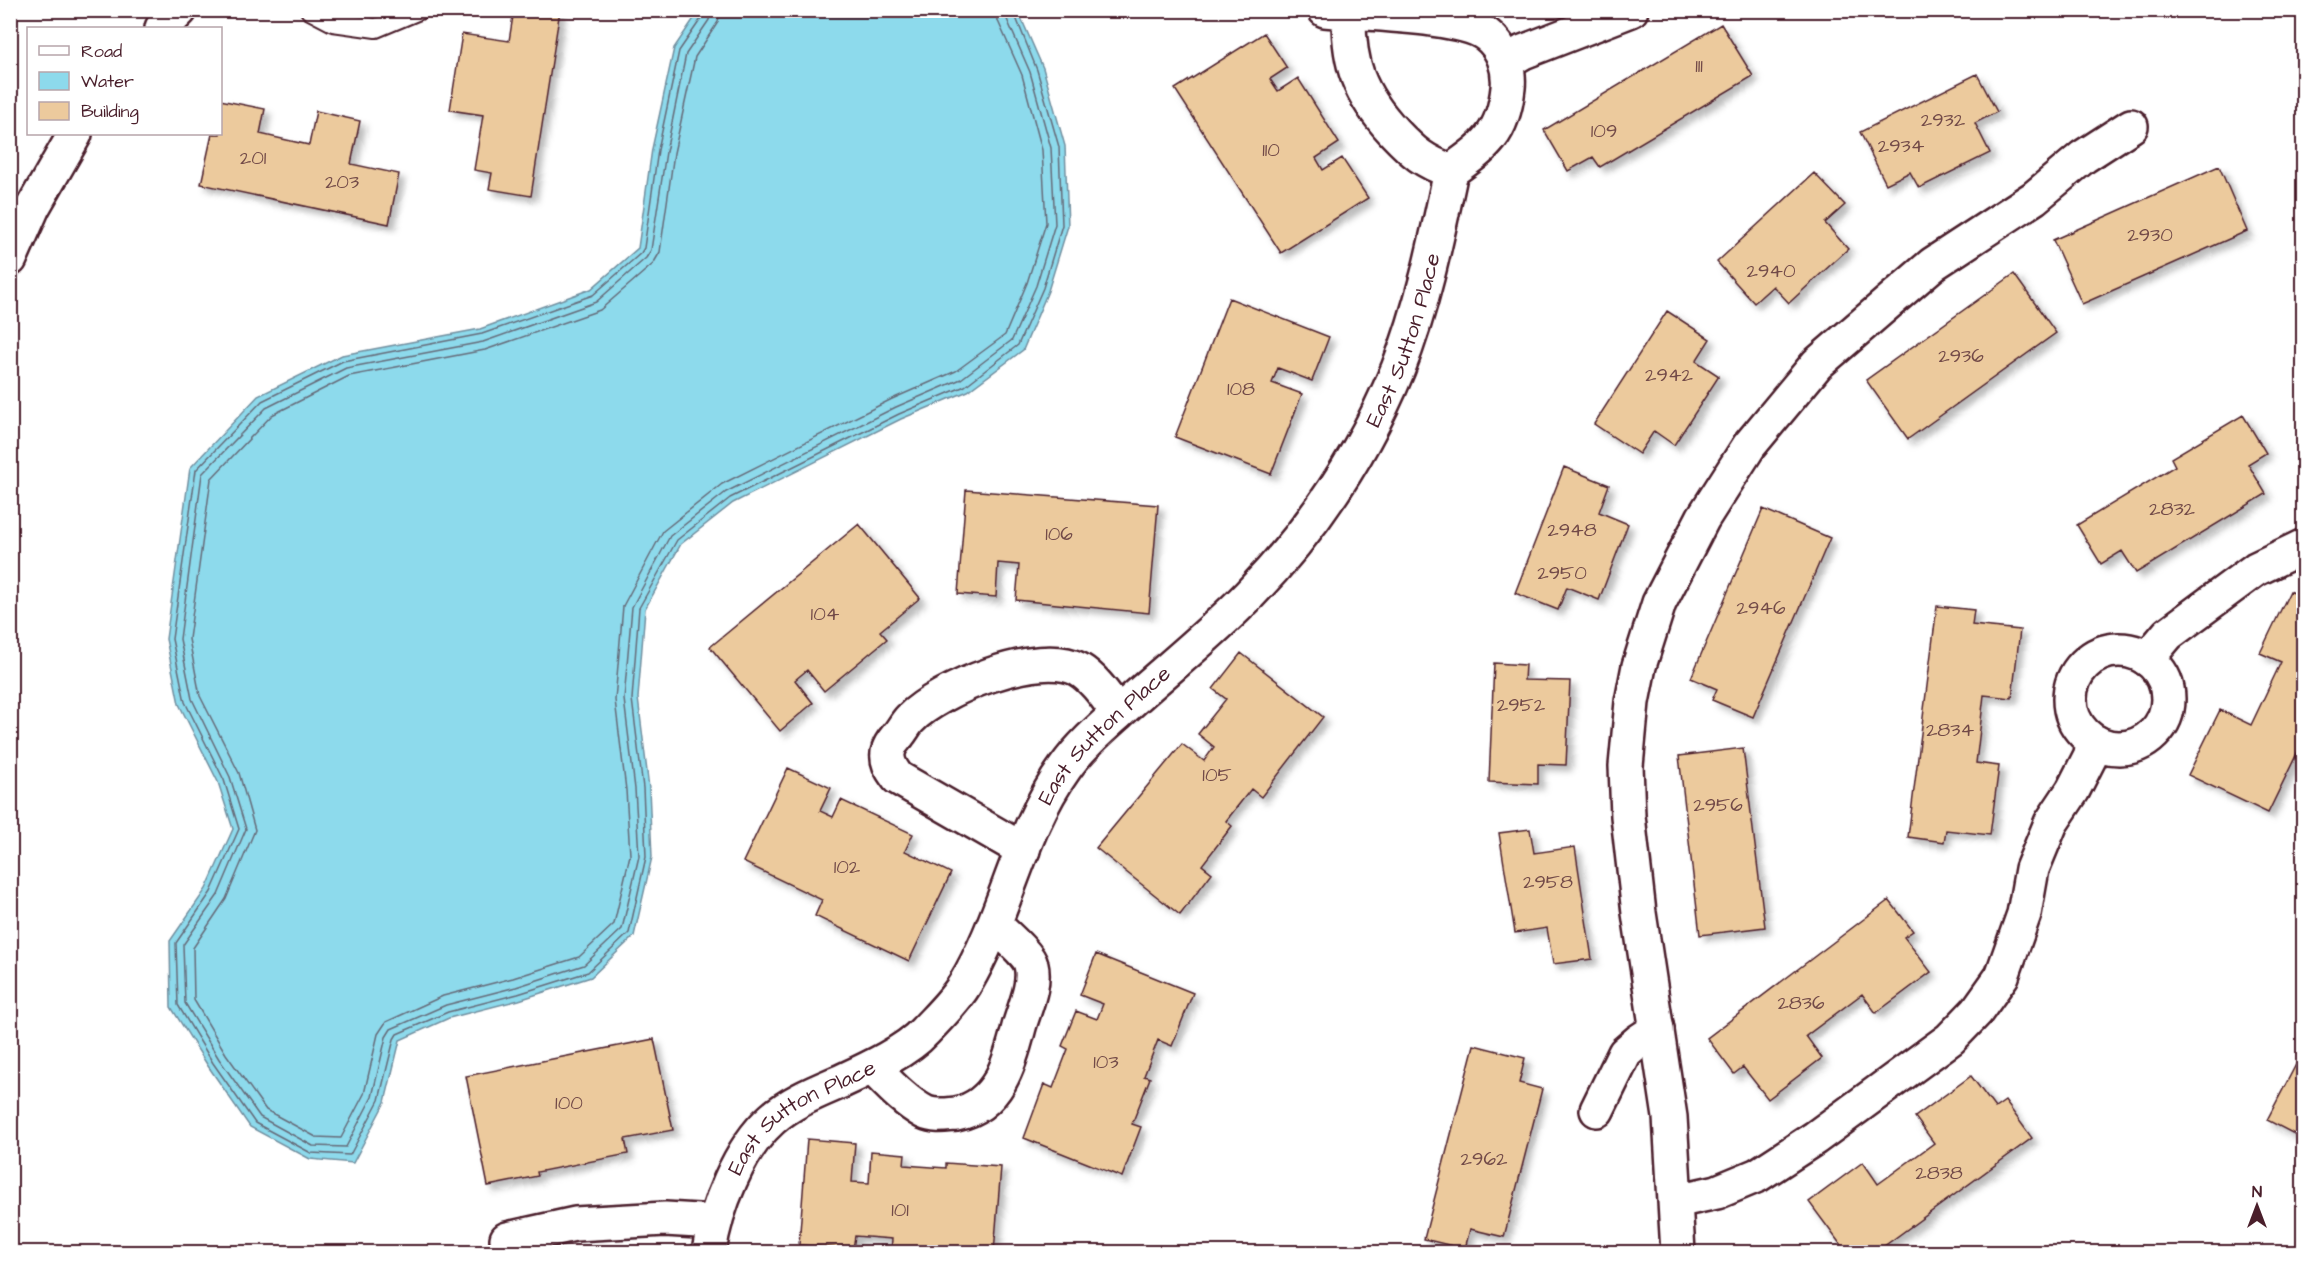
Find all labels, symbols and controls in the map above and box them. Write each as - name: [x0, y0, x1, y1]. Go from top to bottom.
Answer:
- legend: [27, 27, 222, 135]
- text: Road: [81, 39, 122, 64]
- house number: 111: [1695, 52, 1703, 80]
- text: Water: [81, 69, 134, 94]
- text: Building: [81, 99, 139, 125]
- house number: 2932: [1921, 106, 1966, 134]
- house number: 109: [1591, 117, 1617, 145]
- house number: 2934: [1878, 132, 1925, 160]
- house number: 110: [1262, 136, 1280, 164]
- house number: 201: [240, 144, 267, 172]
- house number: 203: [325, 168, 359, 196]
- house number: 2930: [2127, 221, 2173, 249]
- street label: East Sutton Place: [1358, 250, 1448, 432]
- house number: 2940: [1746, 257, 1796, 285]
- house number: 2936: [1938, 342, 1984, 370]
- house number: 2942: [1645, 361, 1694, 389]
- house number: 108: [1227, 375, 1255, 403]
- house number: 2832: [2149, 495, 2196, 523]
- house number: 2948: [1547, 516, 1597, 544]
- house number: 106: [1045, 520, 1073, 548]
- house number: 2950: [1537, 559, 1587, 587]
- house number: 2946: [1737, 594, 1786, 622]
- house number: 104: [811, 600, 840, 628]
- street label: East Sutton Place: [1030, 658, 1177, 810]
- house number: 2952: [1497, 691, 1546, 719]
- house number: 2834: [1926, 716, 1974, 744]
- house number: 105: [1202, 761, 1232, 789]
- house number: 2956: [1693, 791, 1743, 819]
- house number: 102: [834, 853, 861, 881]
- house number: 2958: [1523, 868, 1573, 896]
- house number: 2836: [1777, 989, 1825, 1017]
- house number: 103: [1093, 1048, 1119, 1076]
- street label: East Sutton Place: [720, 1052, 881, 1180]
- house number: 100: [555, 1089, 583, 1117]
- house number: 2962: [1461, 1145, 1508, 1173]
- house number: 2838: [1915, 1159, 1963, 1187]
- north arrow: [2227, 1176, 2287, 1236]
- text: N: [2252, 1181, 2262, 1203]
- house number: 101: [891, 1196, 909, 1224]

